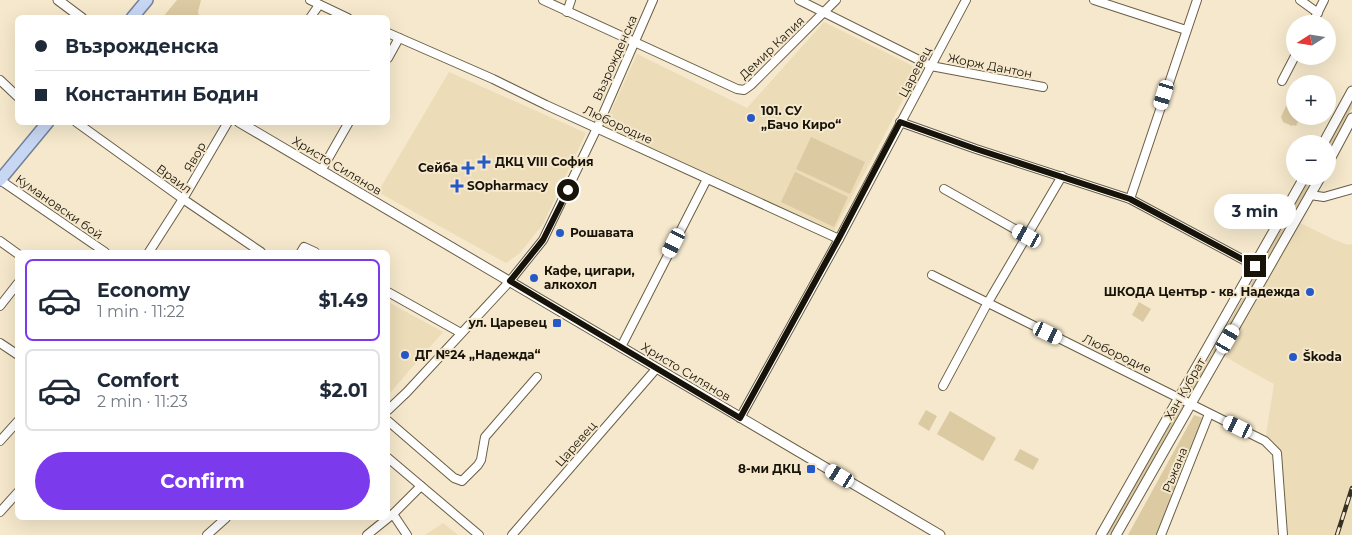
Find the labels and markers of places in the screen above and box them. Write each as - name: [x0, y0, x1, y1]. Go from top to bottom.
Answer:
- place label: 101. СУ „Бачо Киро“: [761, 103, 841, 132]
- marker: 101. СУ „Бачо Киро“: [745, 112, 757, 124]
- place label: ДКЦ VIII София: [495, 154, 594, 169]
- marker: ДКЦ VIII София: [477, 155, 491, 169]
- place label: Сейба: [418, 160, 458, 175]
- marker: Сейба: [462, 162, 474, 174]
- place label: SOpharmacy: [467, 178, 549, 193]
- marker: SOpharmacy: [451, 180, 463, 192]
- place label: Рошавата: [570, 225, 634, 240]
- marker: Рошавата: [554, 227, 566, 239]
- place label: Кафе, цигари, алкохол: [544, 263, 635, 292]
- marker: Кафе, цигари, алкохол: [528, 272, 540, 284]
- place label: ШКОДА Център - кв. Надежда: [1104, 284, 1300, 299]
- marker: ШКОДА Център - кв. Надежда: [1304, 286, 1316, 298]
- place label: ул. Царевец: [468, 315, 548, 330]
- marker: ул. Царевец: [551, 317, 563, 329]
- place label: ДГ №24 „Надежда“: [415, 347, 541, 362]
- marker: ДГ №24 „Надежда“: [399, 349, 411, 361]
- place label: Škoda: [1303, 349, 1342, 364]
- marker: Škoda: [1287, 351, 1299, 363]
- place label: 8-ми ДКЦ: [738, 461, 801, 476]
- marker: 8-ми ДКЦ: [805, 463, 817, 475]

